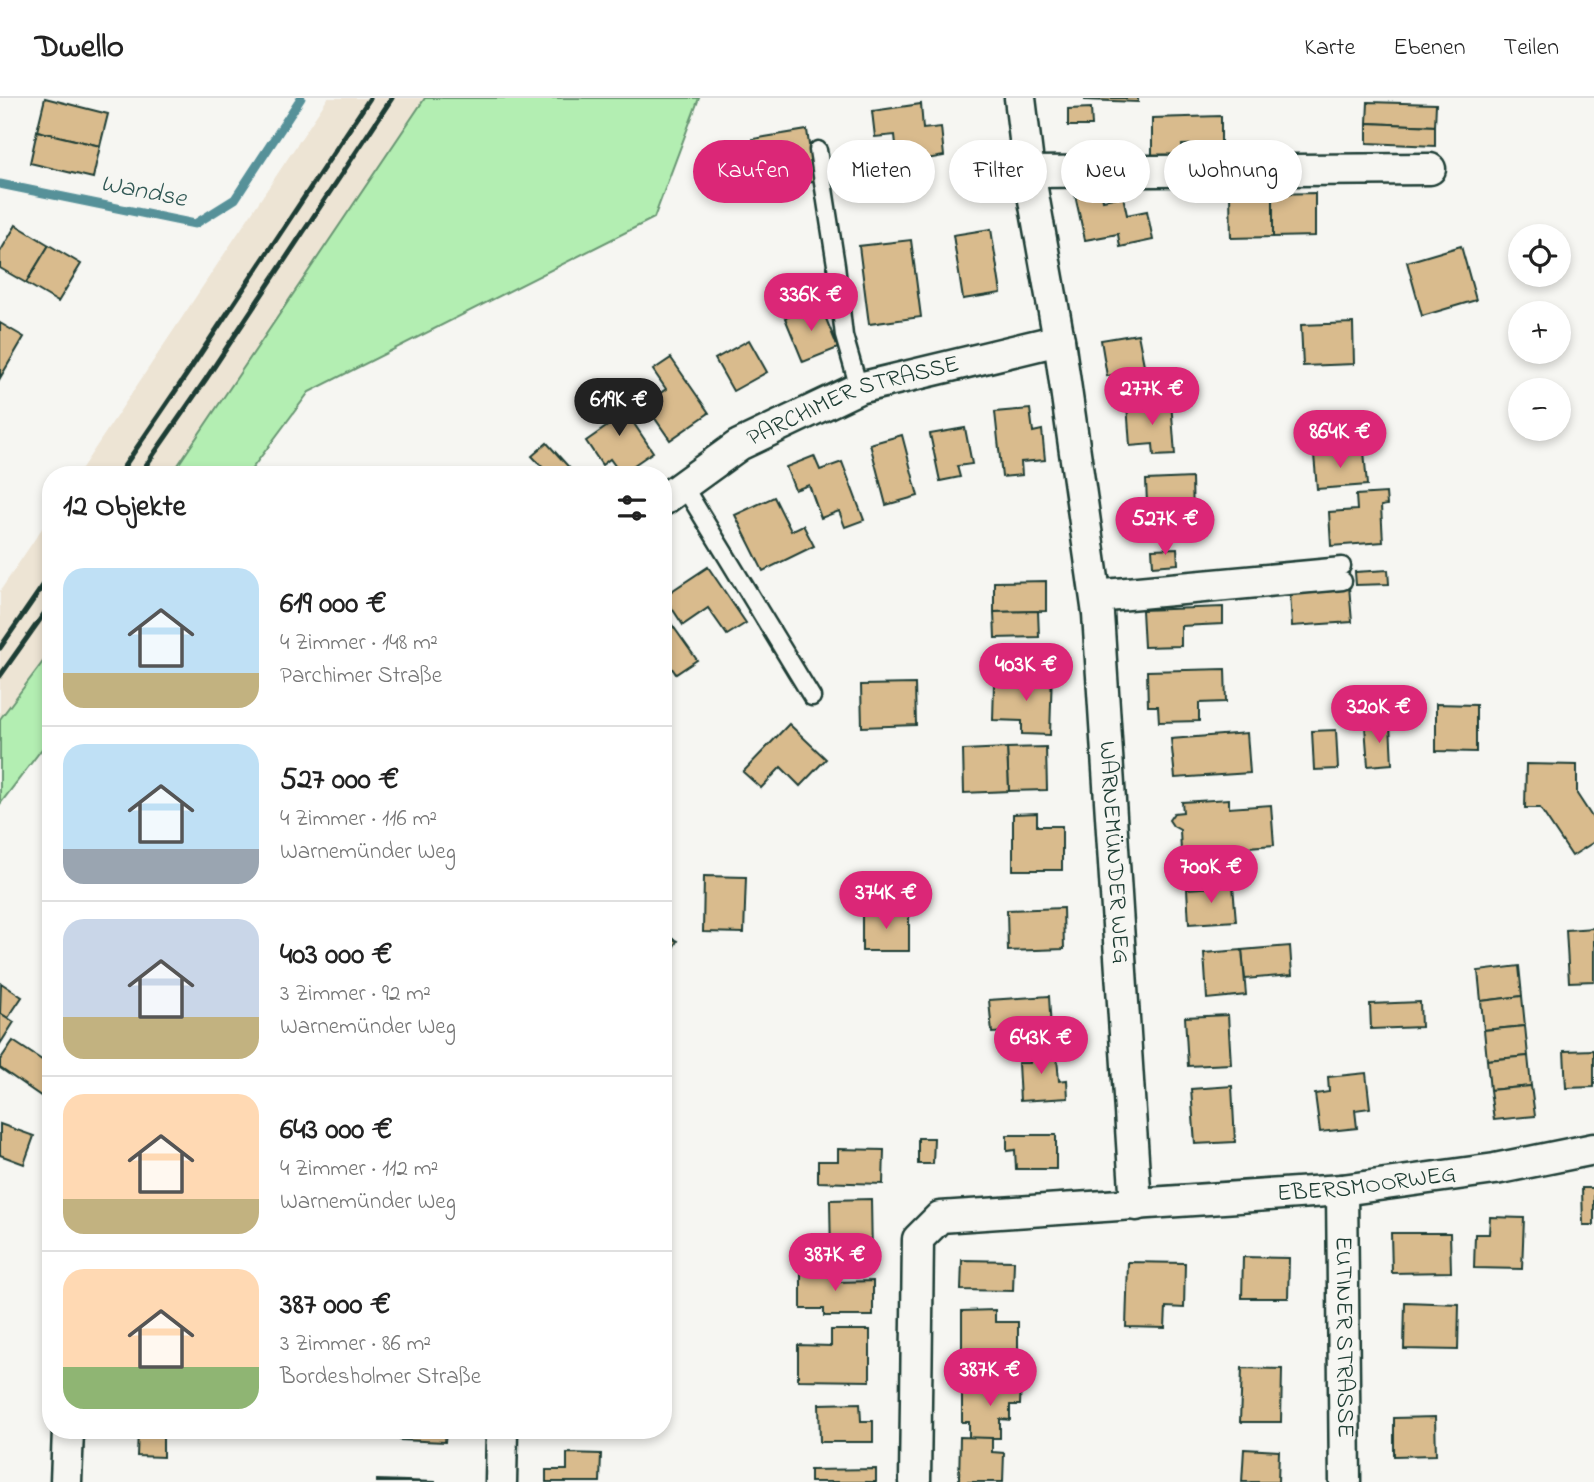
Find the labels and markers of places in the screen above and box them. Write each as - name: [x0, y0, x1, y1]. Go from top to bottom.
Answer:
- pin: 336K €: [754, 274, 868, 333]
- pin: 277K €: [1095, 368, 1209, 427]
- pin: 619K €: [562, 378, 676, 438]
- pin: 864K €: [1283, 410, 1397, 470]
- pin: 527K €: [1108, 498, 1222, 557]
- pin: 403K €: [969, 644, 1083, 703]
- pin: 320K €: [1322, 686, 1436, 745]
- pin: 700K €: [1154, 846, 1268, 905]
- pin: 374K €: [829, 872, 943, 931]
- pin: 643K €: [984, 1016, 1098, 1076]
- pin: 387K €: [778, 1234, 892, 1293]
- pin: 387K €: [933, 1348, 1047, 1408]

